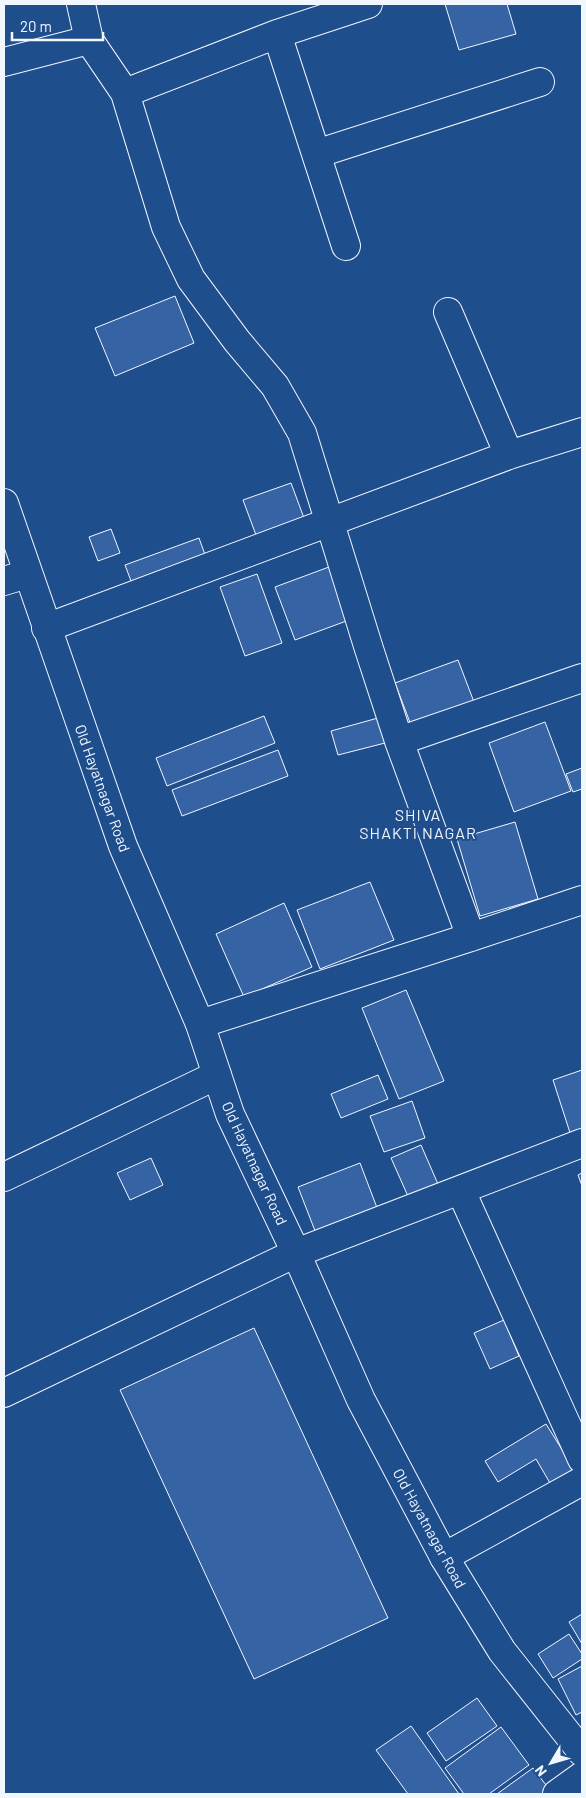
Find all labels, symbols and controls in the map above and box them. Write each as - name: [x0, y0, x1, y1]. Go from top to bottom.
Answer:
- scale bar: [12, 10, 104, 42]
- text: 20 m: [20, 17, 52, 35]
- street label: Old Hayatnagar Road: [72, 722, 134, 854]
- district label: SHIVA SHAKTI NAGAR: [359, 805, 477, 842]
- street label: Old Hayatnagar Road: [218, 1098, 292, 1228]
- street label: Old Hayatnagar Road: [390, 1465, 470, 1591]
- north arrow: [526, 1738, 576, 1788]
- text: N: [531, 1762, 550, 1780]

